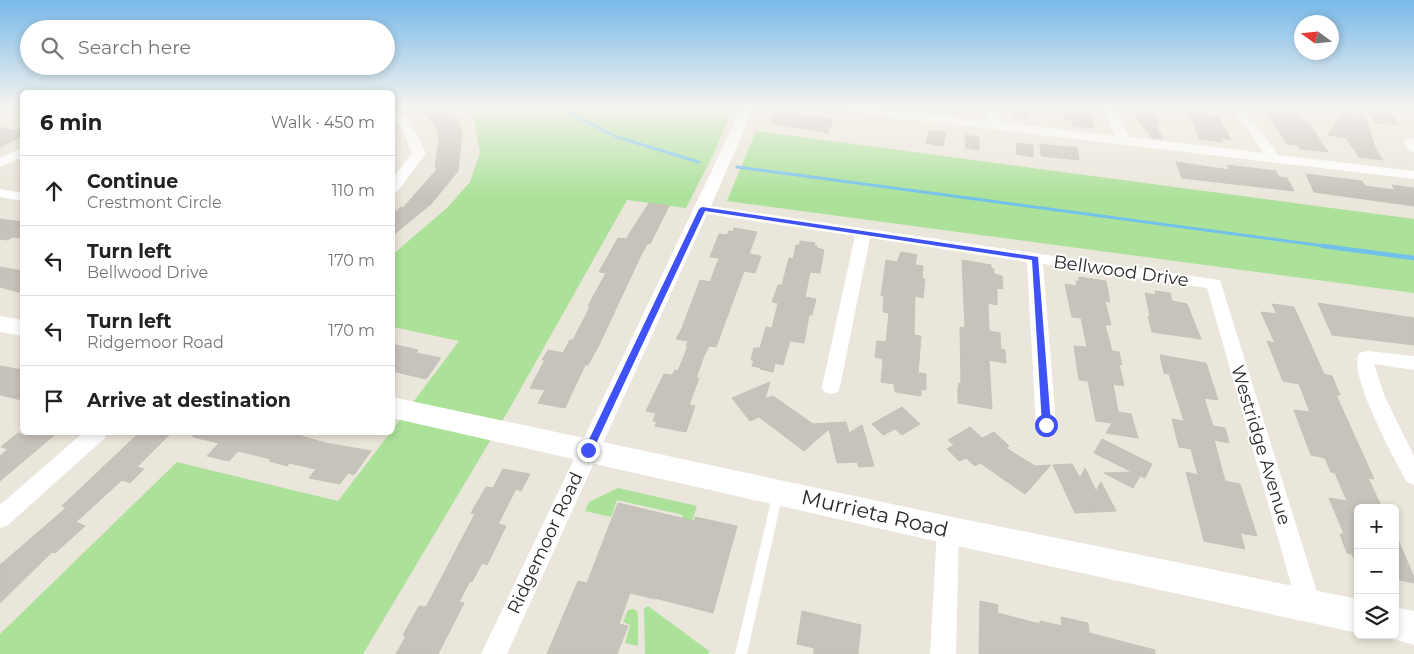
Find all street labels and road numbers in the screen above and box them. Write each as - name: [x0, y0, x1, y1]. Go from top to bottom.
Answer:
- street label: Bellwood Drive: [1052, 251, 1190, 291]
- street label: Westridge Avenue: [1226, 362, 1296, 528]
- street label: Ridgemoor Road: [503, 469, 587, 617]
- street label: Murrieta Road: [799, 484, 951, 542]

